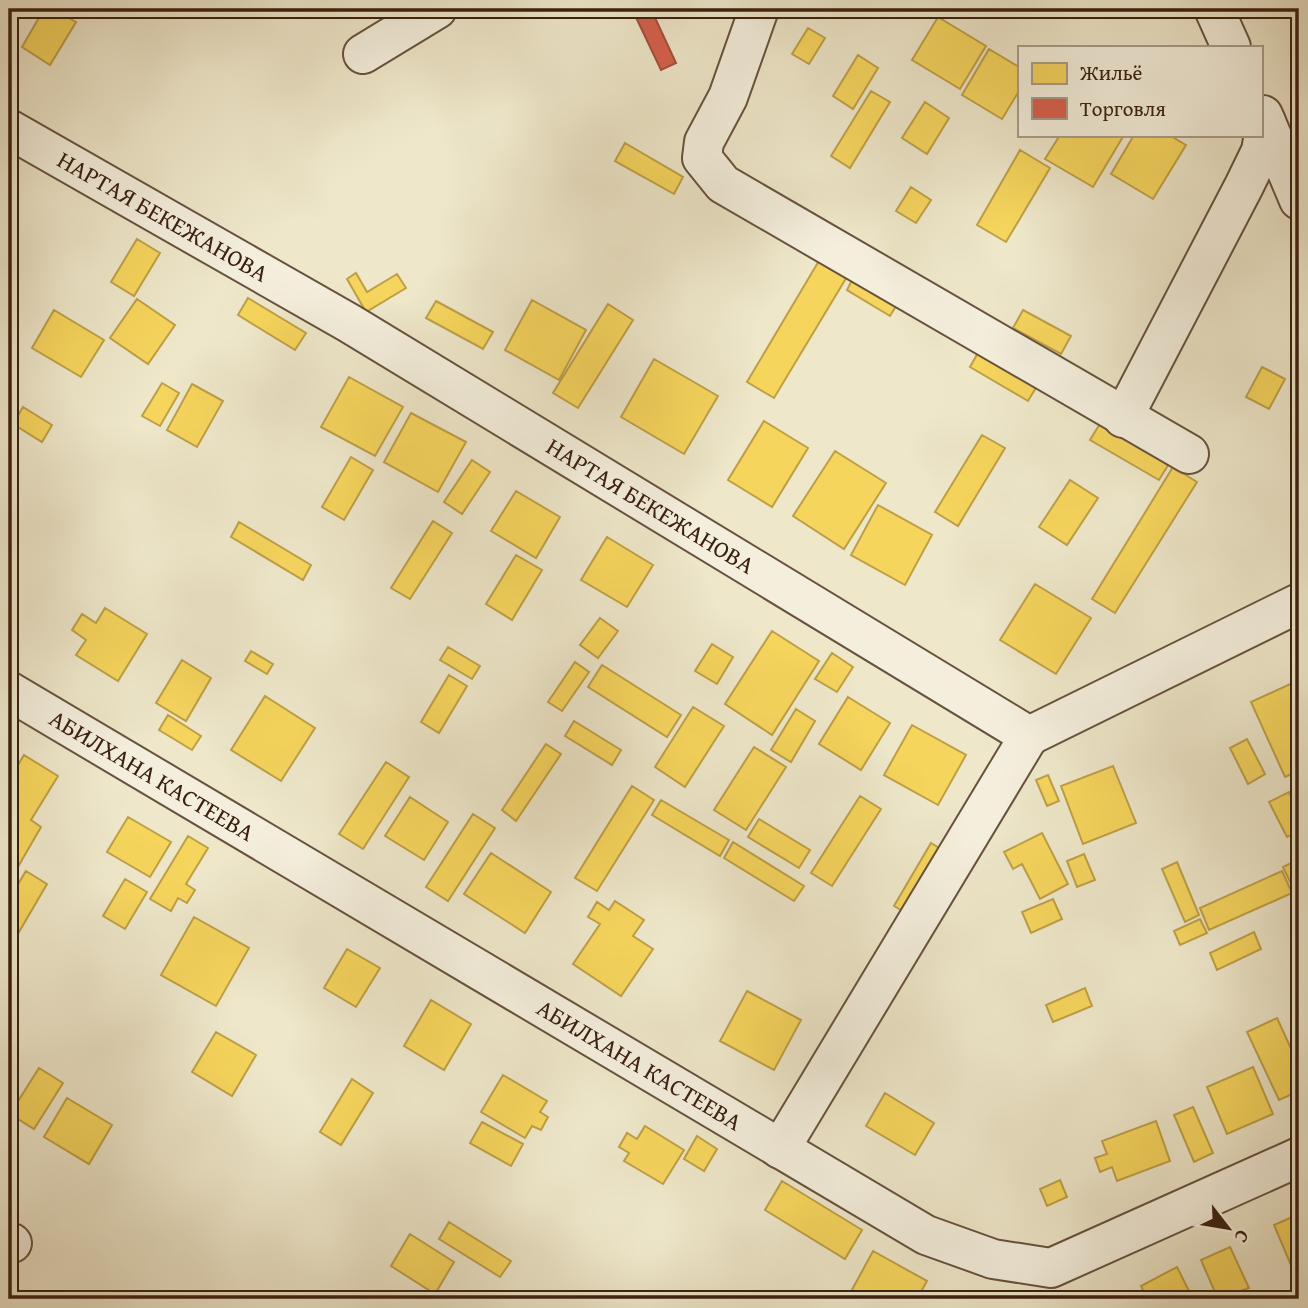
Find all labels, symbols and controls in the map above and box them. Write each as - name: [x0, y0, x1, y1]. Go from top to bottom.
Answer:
- legend: [1018, 46, 1262, 136]
- text: Жильё: [1079, 57, 1143, 88]
- text: Торговля: [1080, 93, 1166, 124]
- street label: НАРТАЯ БЕКЕЖАНОВА: [51, 142, 275, 291]
- street label: НАРТАЯ БЕКЕЖАНОВА: [540, 429, 762, 583]
- street label: АБИЛХАНА КАСТЕЕВА: [43, 701, 262, 850]
- street label: АБИЛХАНА КАСТЕЕВА: [530, 990, 749, 1139]
- north arrow: [1192, 1192, 1262, 1262]
- text: С: [1228, 1225, 1257, 1249]

